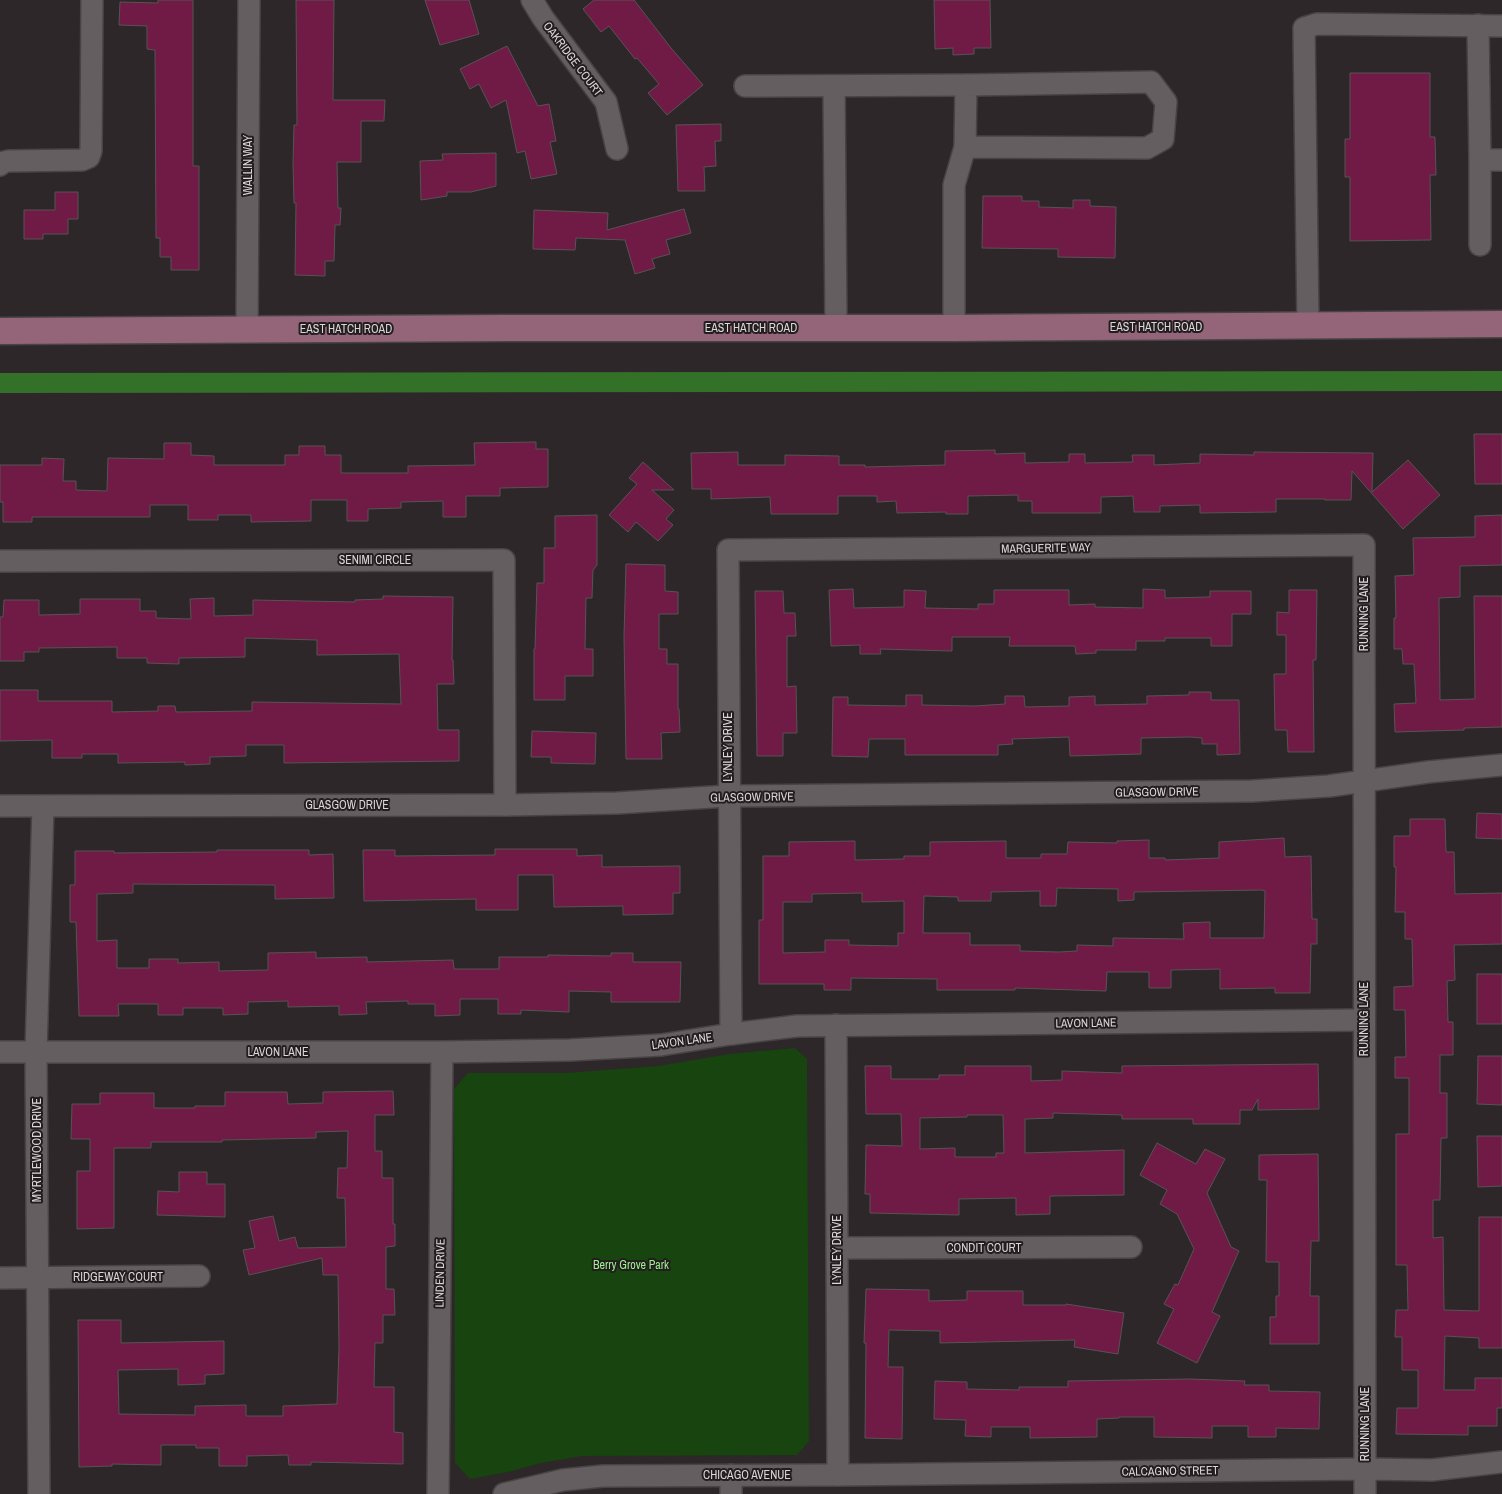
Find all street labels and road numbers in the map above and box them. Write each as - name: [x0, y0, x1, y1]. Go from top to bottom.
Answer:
- street label: OAKRIDGE COURT: [540, 18, 606, 100]
- street label: WALLIN WAY: [240, 134, 256, 195]
- street label: EAST HATCH ROAD: [1110, 319, 1202, 335]
- street label: EAST HATCH ROAD: [705, 320, 797, 336]
- street label: EAST HATCH ROAD: [300, 321, 392, 337]
- street label: MARGUERITE WAY: [1001, 539, 1091, 557]
- street label: SENIMI CIRCLE: [339, 552, 411, 568]
- street label: RUNNING LANE: [1356, 577, 1372, 651]
- street label: LYNLEY DRIVE: [720, 712, 736, 782]
- street label: GLASGOW DRIVE: [1115, 783, 1199, 801]
- street label: GLASGOW DRIVE: [710, 788, 794, 806]
- street label: GLASGOW DRIVE: [305, 797, 389, 813]
- street label: RUNNING LANE: [1356, 982, 1372, 1056]
- street label: LAVON LANE: [1055, 1014, 1117, 1032]
- street label: LAVON LANE: [651, 1029, 713, 1053]
- street label: LAVON LANE: [247, 1044, 309, 1060]
- street label: MYRTLEWOOD DRIVE: [29, 1098, 45, 1202]
- street label: LYNLEY DRIVE: [829, 1215, 845, 1285]
- street label: LINDEN DRIVE: [431, 1238, 449, 1308]
- street label: CONDIT COURT: [946, 1240, 1022, 1256]
- street label: RIDGEWAY COURT: [73, 1269, 163, 1285]
- street label: RUNNING LANE: [1357, 1387, 1373, 1461]
- street label: CALCAGNO STREET: [1121, 1462, 1219, 1480]
- street label: CHICAGO AVENUE: [703, 1467, 791, 1483]

